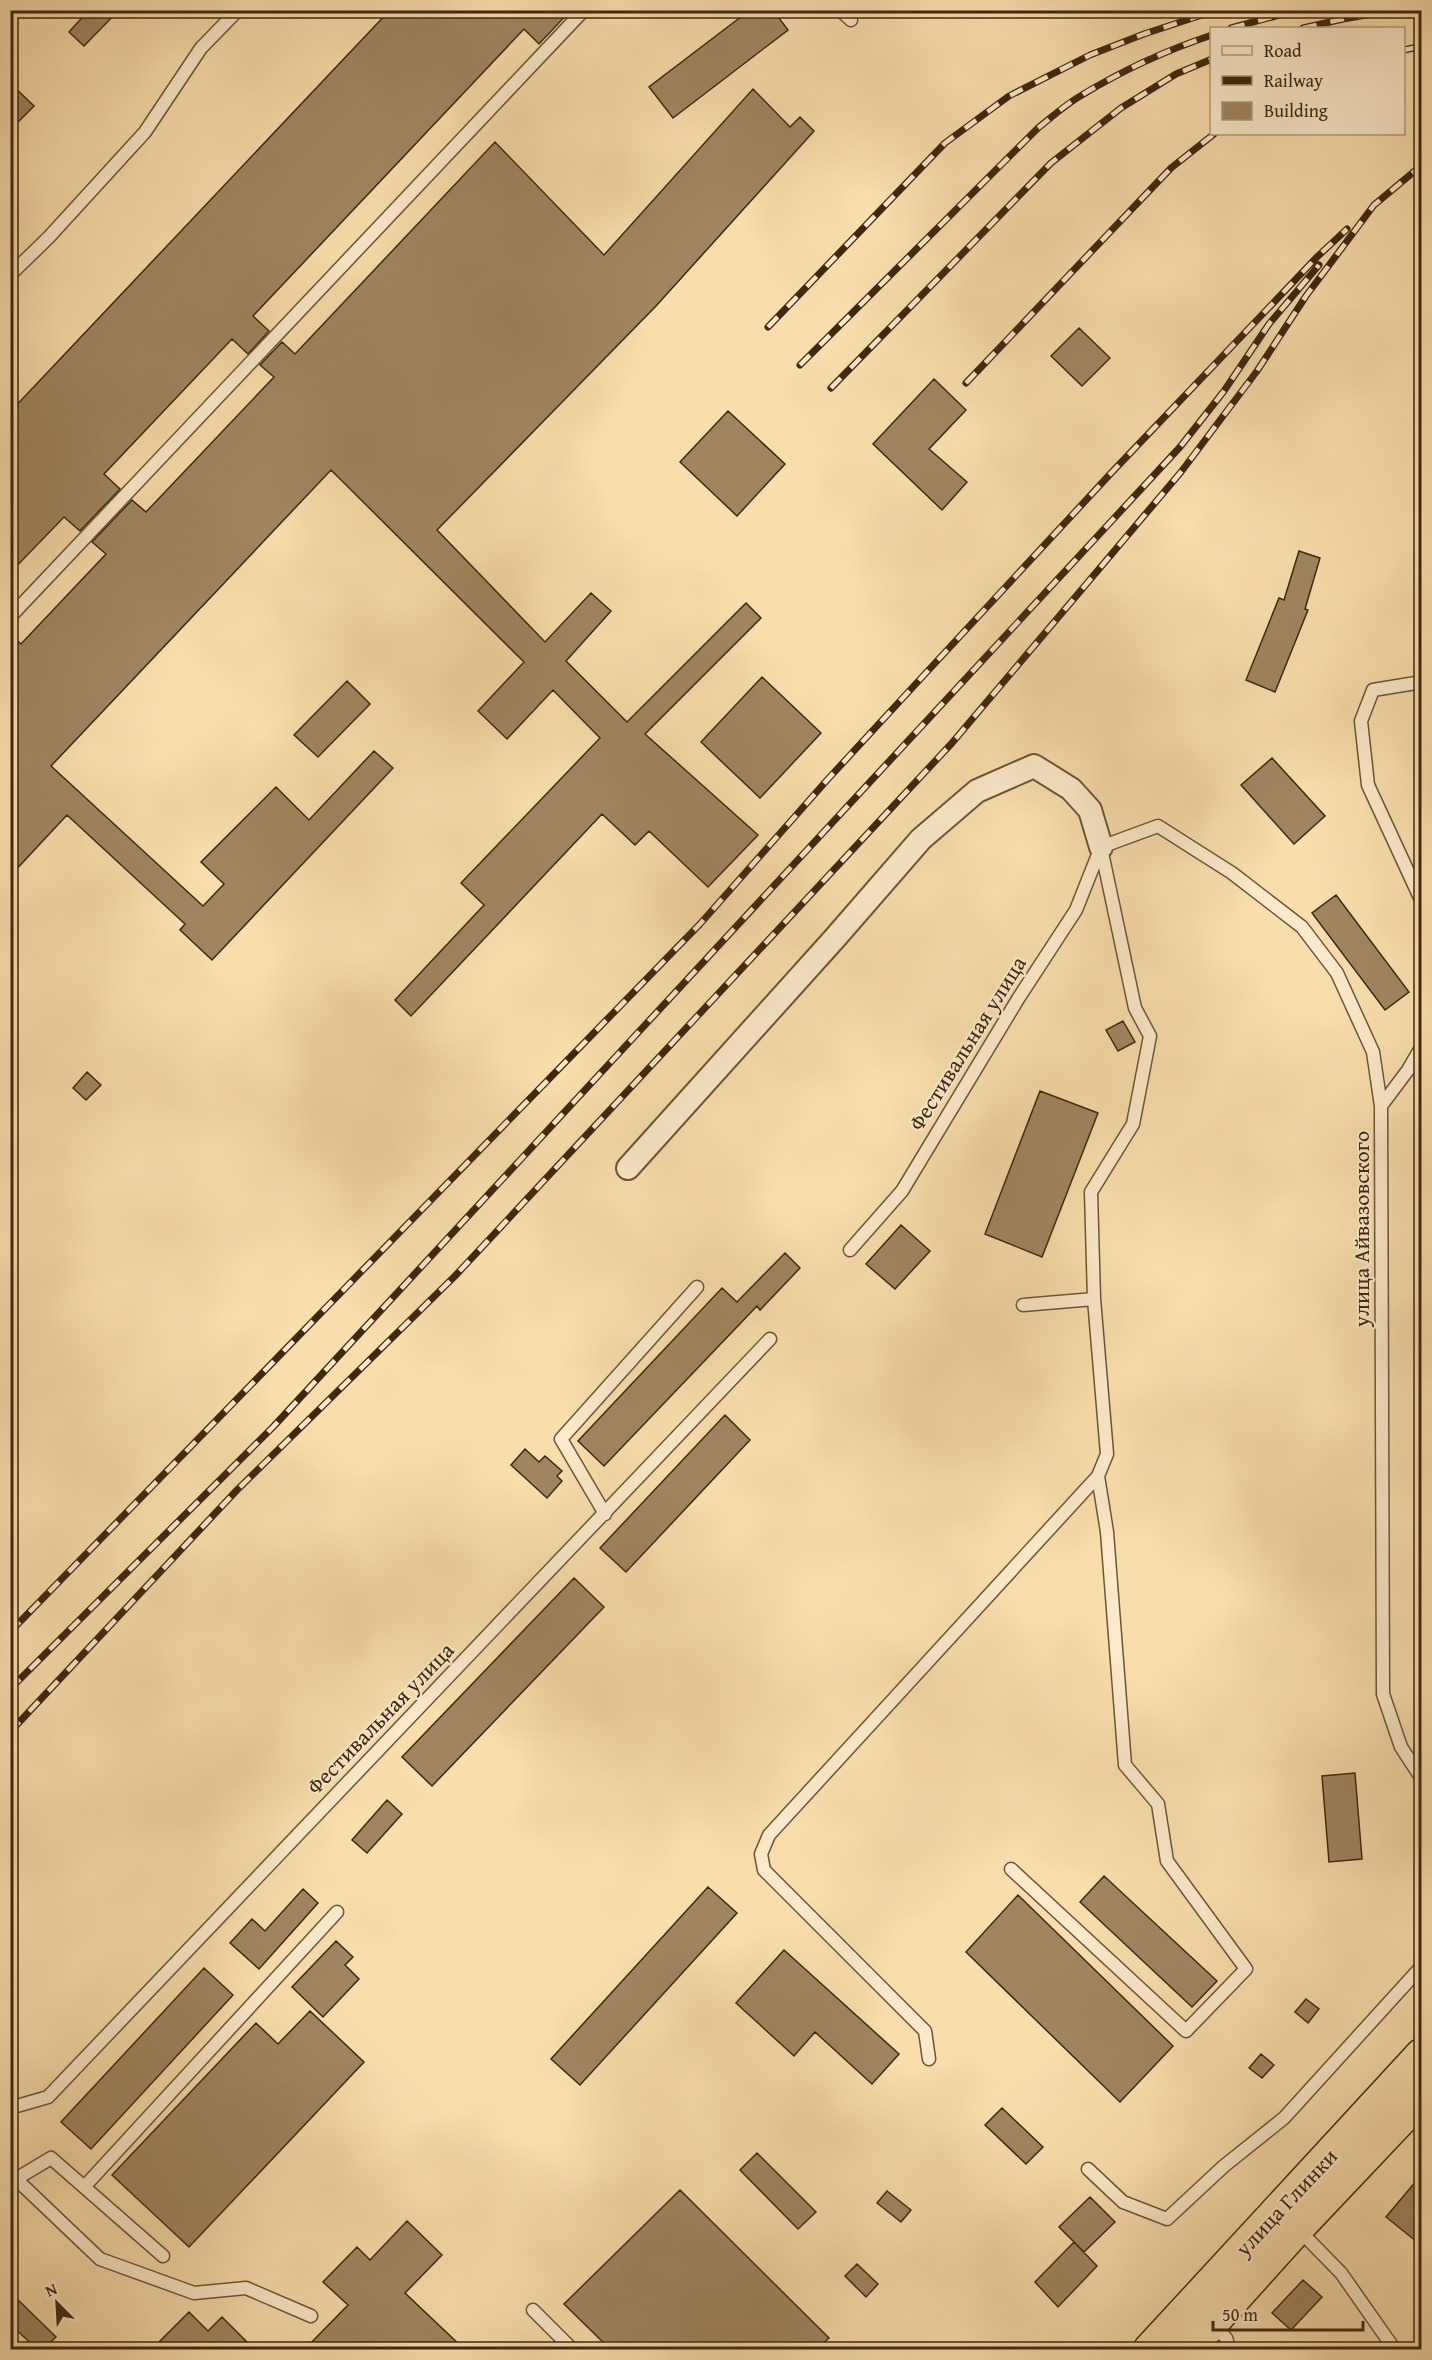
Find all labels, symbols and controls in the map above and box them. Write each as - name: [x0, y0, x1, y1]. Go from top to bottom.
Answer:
- legend: [1210, 27, 1405, 135]
- text: Road: [1264, 37, 1302, 64]
- text: Railway: [1264, 67, 1323, 94]
- text: Building: [1264, 97, 1328, 124]
- street label: Фестивальная улица: [900, 949, 1034, 1136]
- street label: улица Айвазовского: [1345, 1131, 1377, 1328]
- street label: Фестивальная улица: [299, 1634, 461, 1801]
- street label: улица Глинки: [1227, 2141, 1345, 2264]
- north arrow: [27, 2273, 87, 2333]
- text: N: [41, 2276, 61, 2302]
- scale bar: [1213, 2294, 1363, 2332]
- text: 50 m: [1222, 2301, 1258, 2328]

